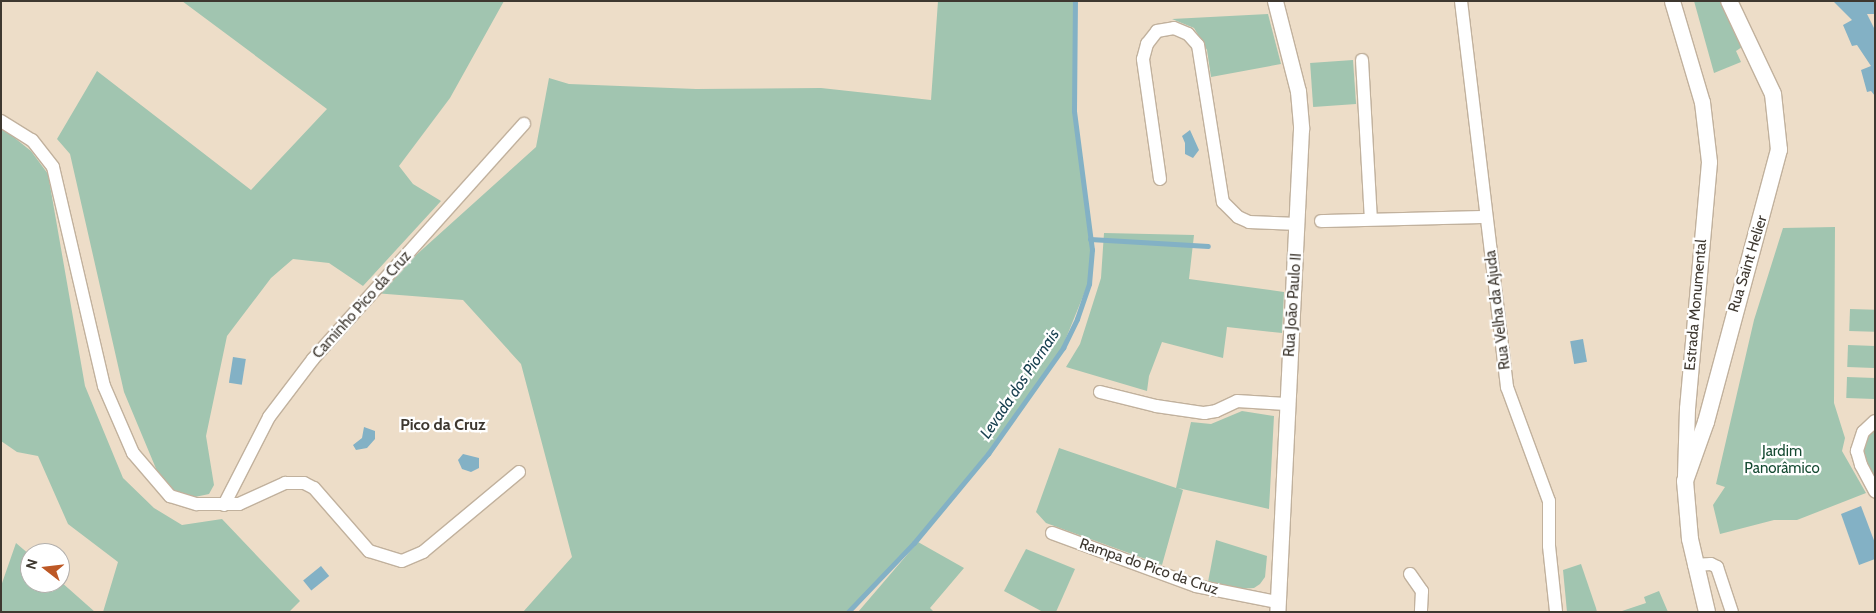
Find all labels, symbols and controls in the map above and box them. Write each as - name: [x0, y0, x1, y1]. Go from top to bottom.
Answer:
- street label: Rua Saint Helier: [1725, 213, 1771, 315]
- street label: Estrada Monumental: [1681, 239, 1711, 371]
- street label: Caminho Pico da Cruz: [309, 247, 415, 363]
- street label: Rua Velha da Ajuda: [1482, 249, 1514, 371]
- street label: Rua João Paulo II: [1280, 252, 1306, 358]
- water label: Levada dos Piornais: [976, 326, 1064, 442]
- district label: Pico da Cruz: [400, 415, 486, 435]
- park label: Jardim Panorâmico: [1744, 442, 1820, 477]
- street label: Rampa do Pico da Cruz: [1077, 535, 1221, 599]
- north arrow: [20, 543, 70, 593]
- text: N: [22, 557, 42, 571]

